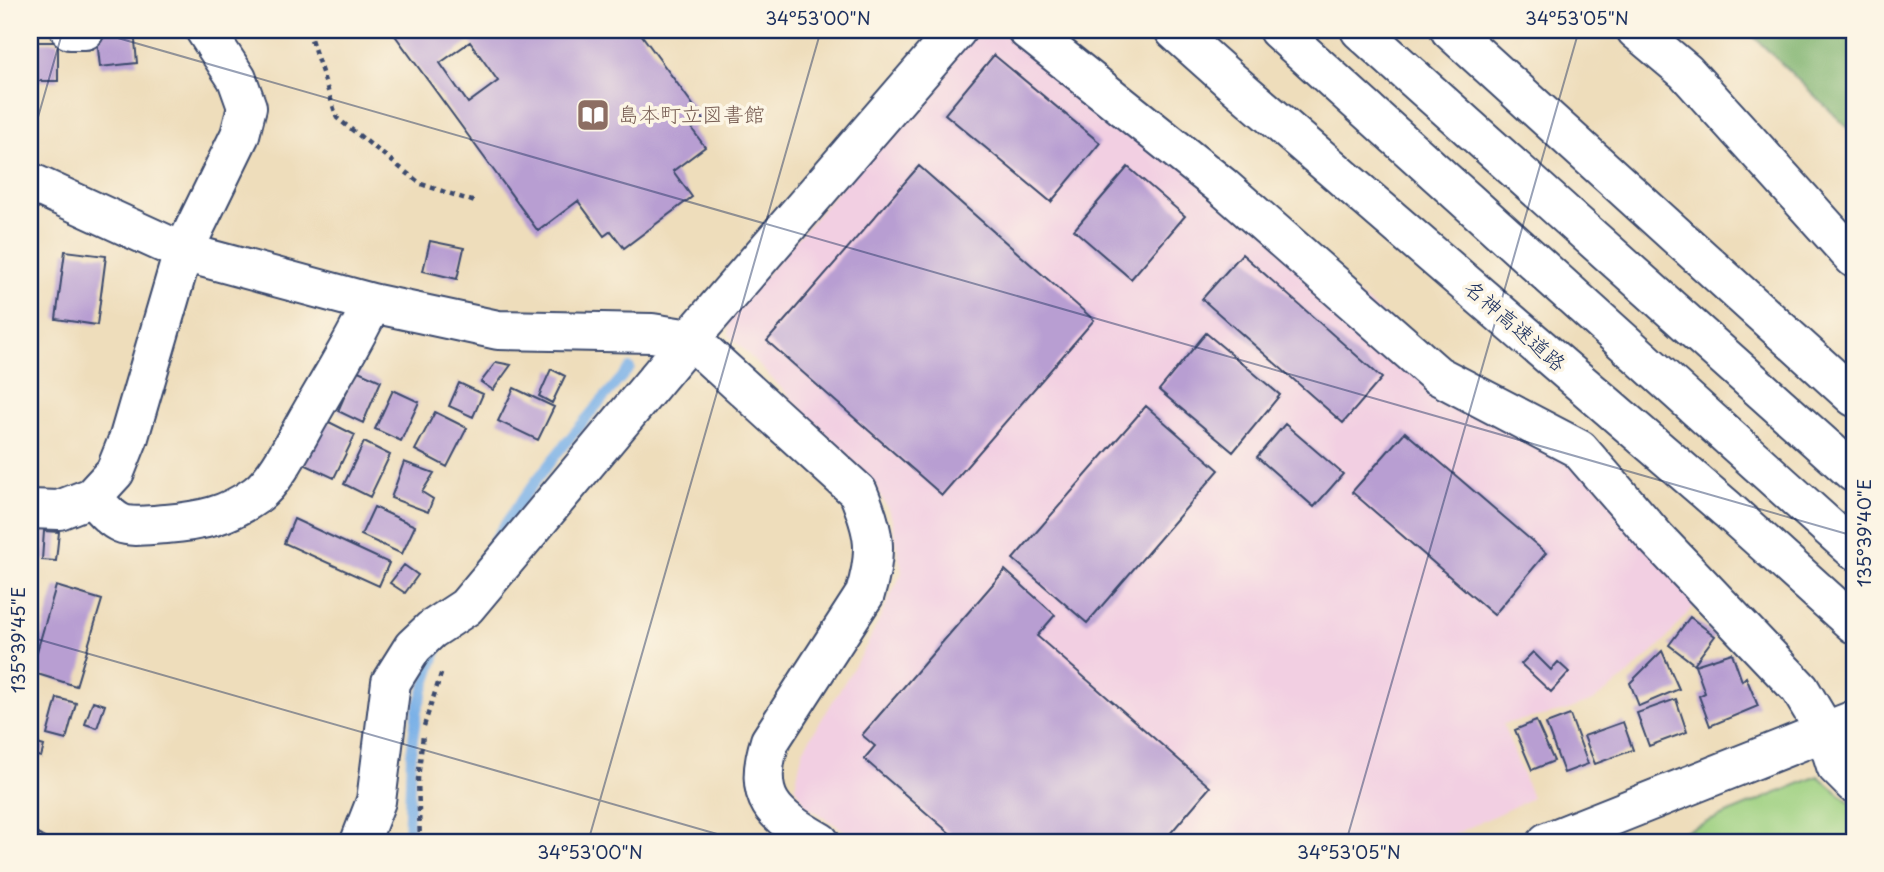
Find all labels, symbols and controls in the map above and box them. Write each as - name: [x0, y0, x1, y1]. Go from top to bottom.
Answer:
- text: 34°53'00"N: [765, 4, 871, 31]
- text: 34°53'05"N: [1525, 4, 1629, 31]
- library icon: 島本町立図書館: [574, 96, 612, 134]
- place label: 島本町立図書館: [618, 97, 765, 129]
- street label: 名神高速道路: [1458, 271, 1574, 378]
- text: 135°39'40"E: [1850, 479, 1877, 587]
- text: 135°39'45"E: [4, 587, 31, 693]
- text: 34°53'00"N: [537, 838, 643, 865]
- text: 34°53'05"N: [1297, 838, 1401, 865]

